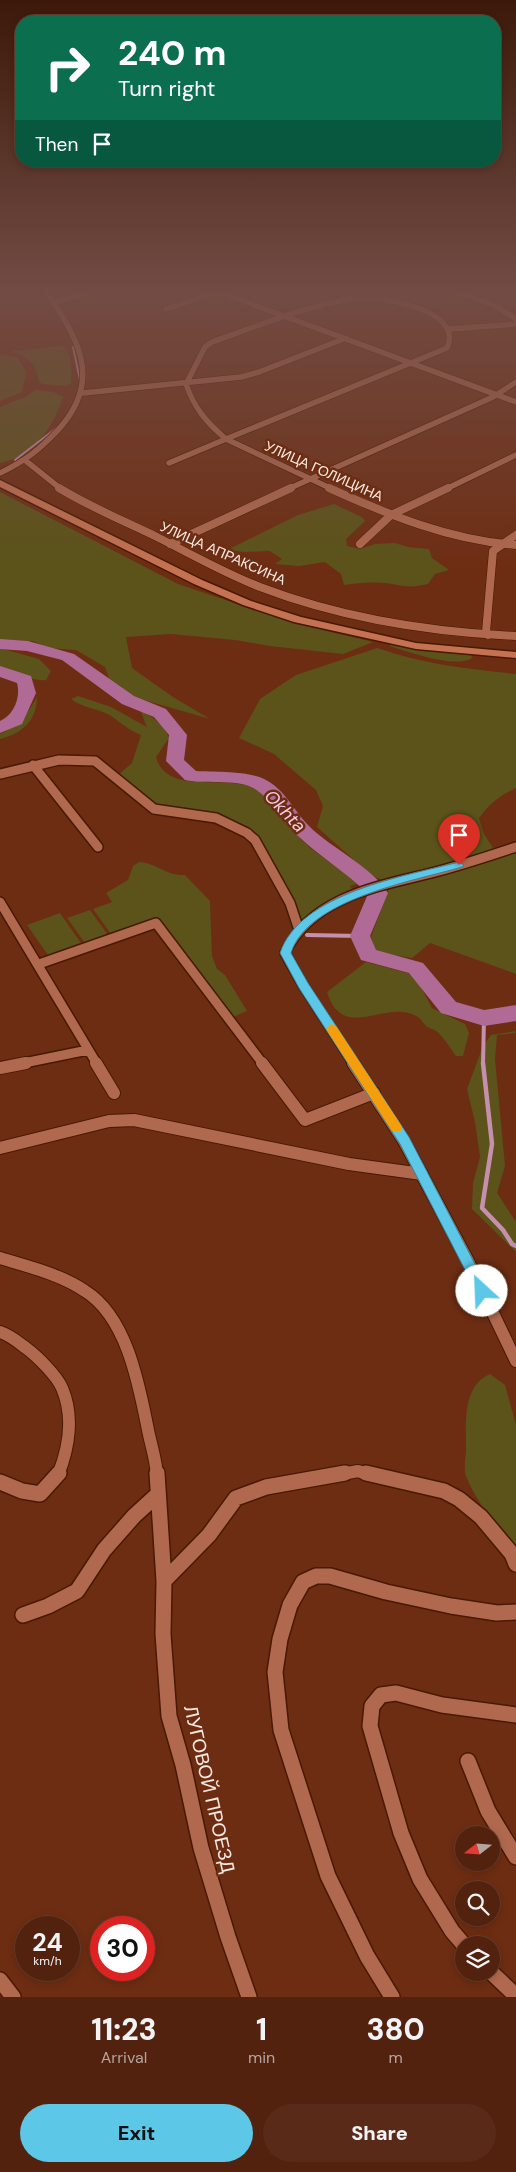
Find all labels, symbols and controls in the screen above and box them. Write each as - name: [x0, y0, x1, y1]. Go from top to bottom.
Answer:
- text: 240 m: [118, 30, 227, 76]
- icon: right: [35, 35, 100, 100]
- text: Turn right: [118, 74, 215, 103]
- icon: arrive: [88, 130, 116, 158]
- text: Then: [35, 132, 78, 157]
- street label: УЛИЦА ГОЛИЦИНА: [262, 437, 387, 505]
- street label: УЛИЦА АПРАКСИНА: [157, 517, 289, 589]
- water label: Okhta: [259, 784, 311, 838]
- pin: [438, 814, 480, 865]
- icon: arrive: [445, 821, 473, 849]
- position arrow: [455, 1264, 507, 1316]
- street label: ЛУГОВОЙ ПРОЕЗД: [178, 1703, 241, 1876]
- north arrow: [455, 1826, 500, 1871]
- map controls: [455, 1826, 500, 1981]
- button: search: [455, 1881, 500, 1926]
- speed limit sign: 30: [90, 1916, 155, 1981]
- text: 24: [32, 1926, 63, 1959]
- button: layers: [455, 1936, 500, 1981]
- text: km/h: [33, 1953, 62, 1969]
- text: 11:23: [91, 2010, 157, 2049]
- text: 1: [256, 2010, 267, 2049]
- text: 380: [366, 2010, 425, 2049]
- text: Arrival: [101, 2047, 147, 2068]
- text: min: [248, 2047, 275, 2068]
- text: m: [388, 2047, 403, 2068]
- button: Exit: [20, 2104, 253, 2162]
- button: Share: [263, 2104, 496, 2162]

